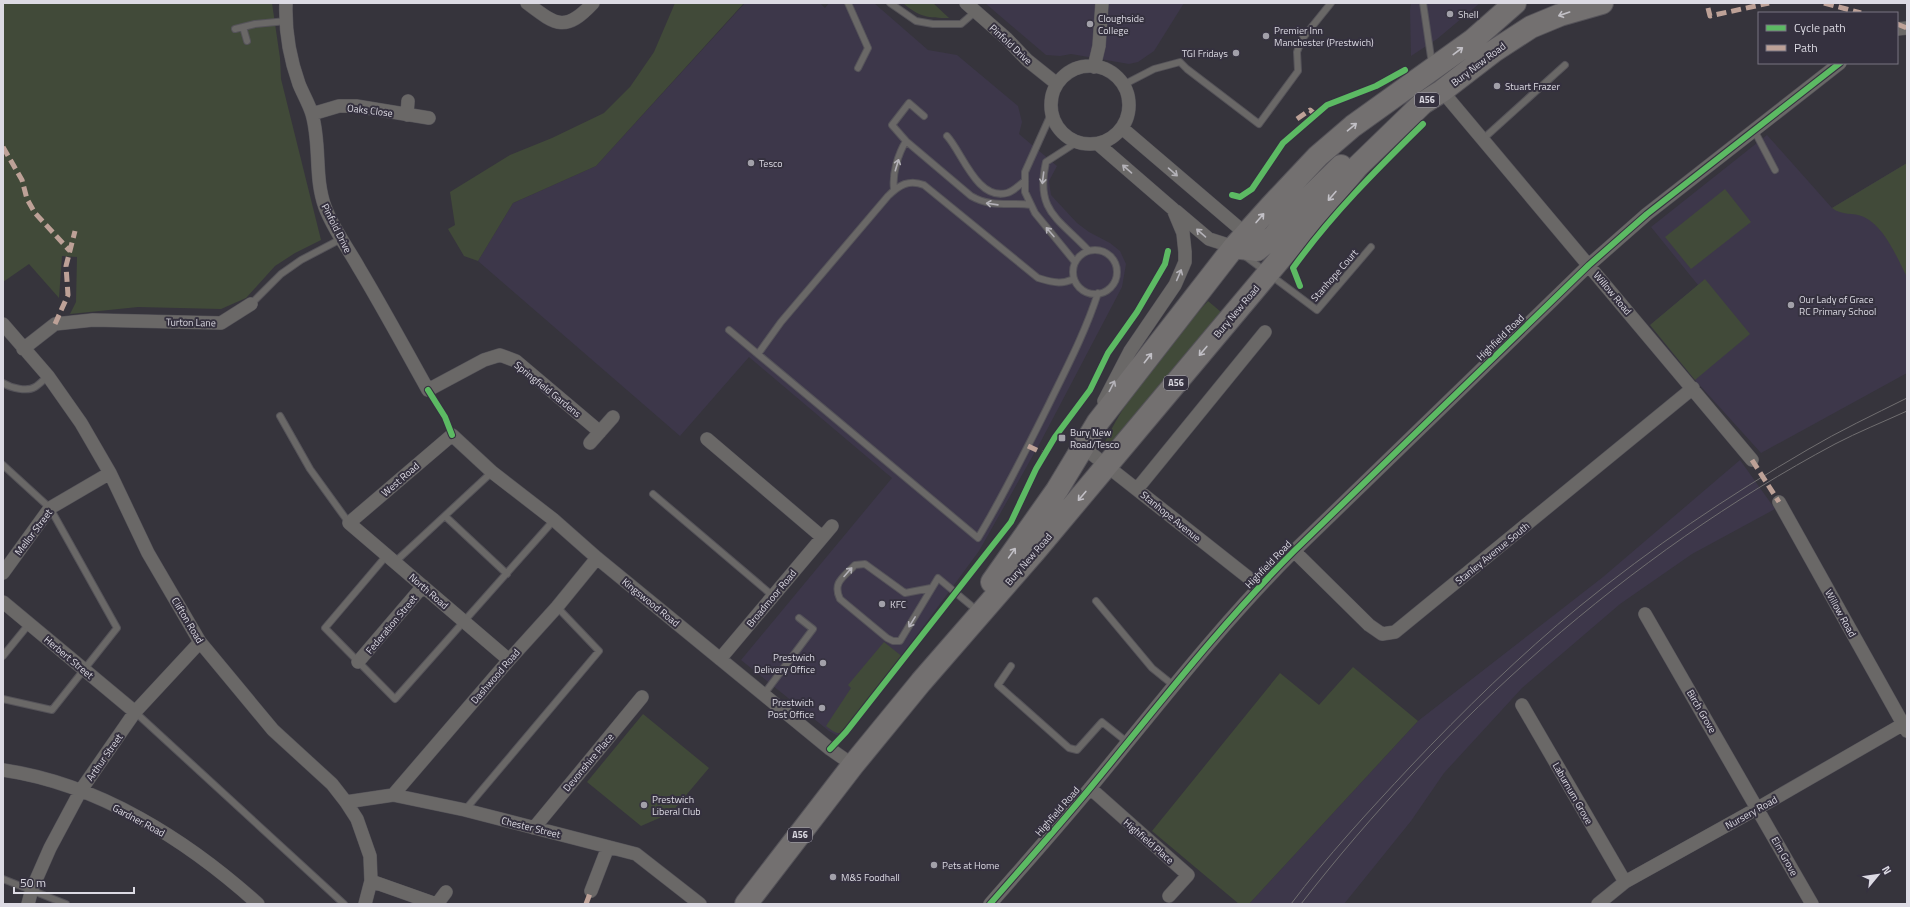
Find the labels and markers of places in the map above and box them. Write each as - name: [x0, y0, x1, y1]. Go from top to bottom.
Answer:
- place label: Shell: [1458, 7, 1478, 22]
- marker: Shell: [1445, 9, 1455, 19]
- place label: Cloughside College: [1098, 11, 1144, 38]
- marker: Cloughside College: [1085, 19, 1095, 29]
- place label: Premier Inn Manchester (Prestwich): [1274, 23, 1374, 50]
- marker: Premier Inn Manchester (Prestwich): [1261, 31, 1271, 41]
- place label: TGI Fridays: [1182, 46, 1228, 61]
- marker: TGI Fridays: [1231, 48, 1241, 58]
- place label: Stuart Frazer: [1505, 79, 1560, 94]
- marker: Stuart Frazer: [1492, 81, 1502, 91]
- place label: Tesco: [759, 156, 783, 171]
- marker: Tesco: [746, 158, 756, 168]
- place label: Our Lady of Grace RC Primary School: [1799, 292, 1876, 319]
- marker: Our Lady of Grace RC Primary School: [1786, 300, 1796, 310]
- place label: Bury New Road/Tesco: [1070, 425, 1119, 452]
- marker: Bury New Road/Tesco: [1057, 433, 1067, 443]
- place label: KFC: [890, 597, 907, 612]
- marker: KFC: [877, 599, 887, 609]
- place label: Prestwich Delivery Office: [754, 650, 815, 677]
- marker: Prestwich Delivery Office: [818, 658, 828, 668]
- place label: Prestwich Post Office: [768, 695, 814, 722]
- marker: Prestwich Post Office: [817, 703, 827, 713]
- place label: Prestwich Liberal Club: [652, 792, 701, 819]
- marker: Prestwich Liberal Club: [639, 800, 649, 810]
- place label: Pets at Home: [942, 858, 999, 873]
- marker: Pets at Home: [929, 860, 939, 870]
- place label: M&S Foodhall: [841, 870, 900, 885]
- marker: M&S Foodhall: [828, 872, 838, 882]

